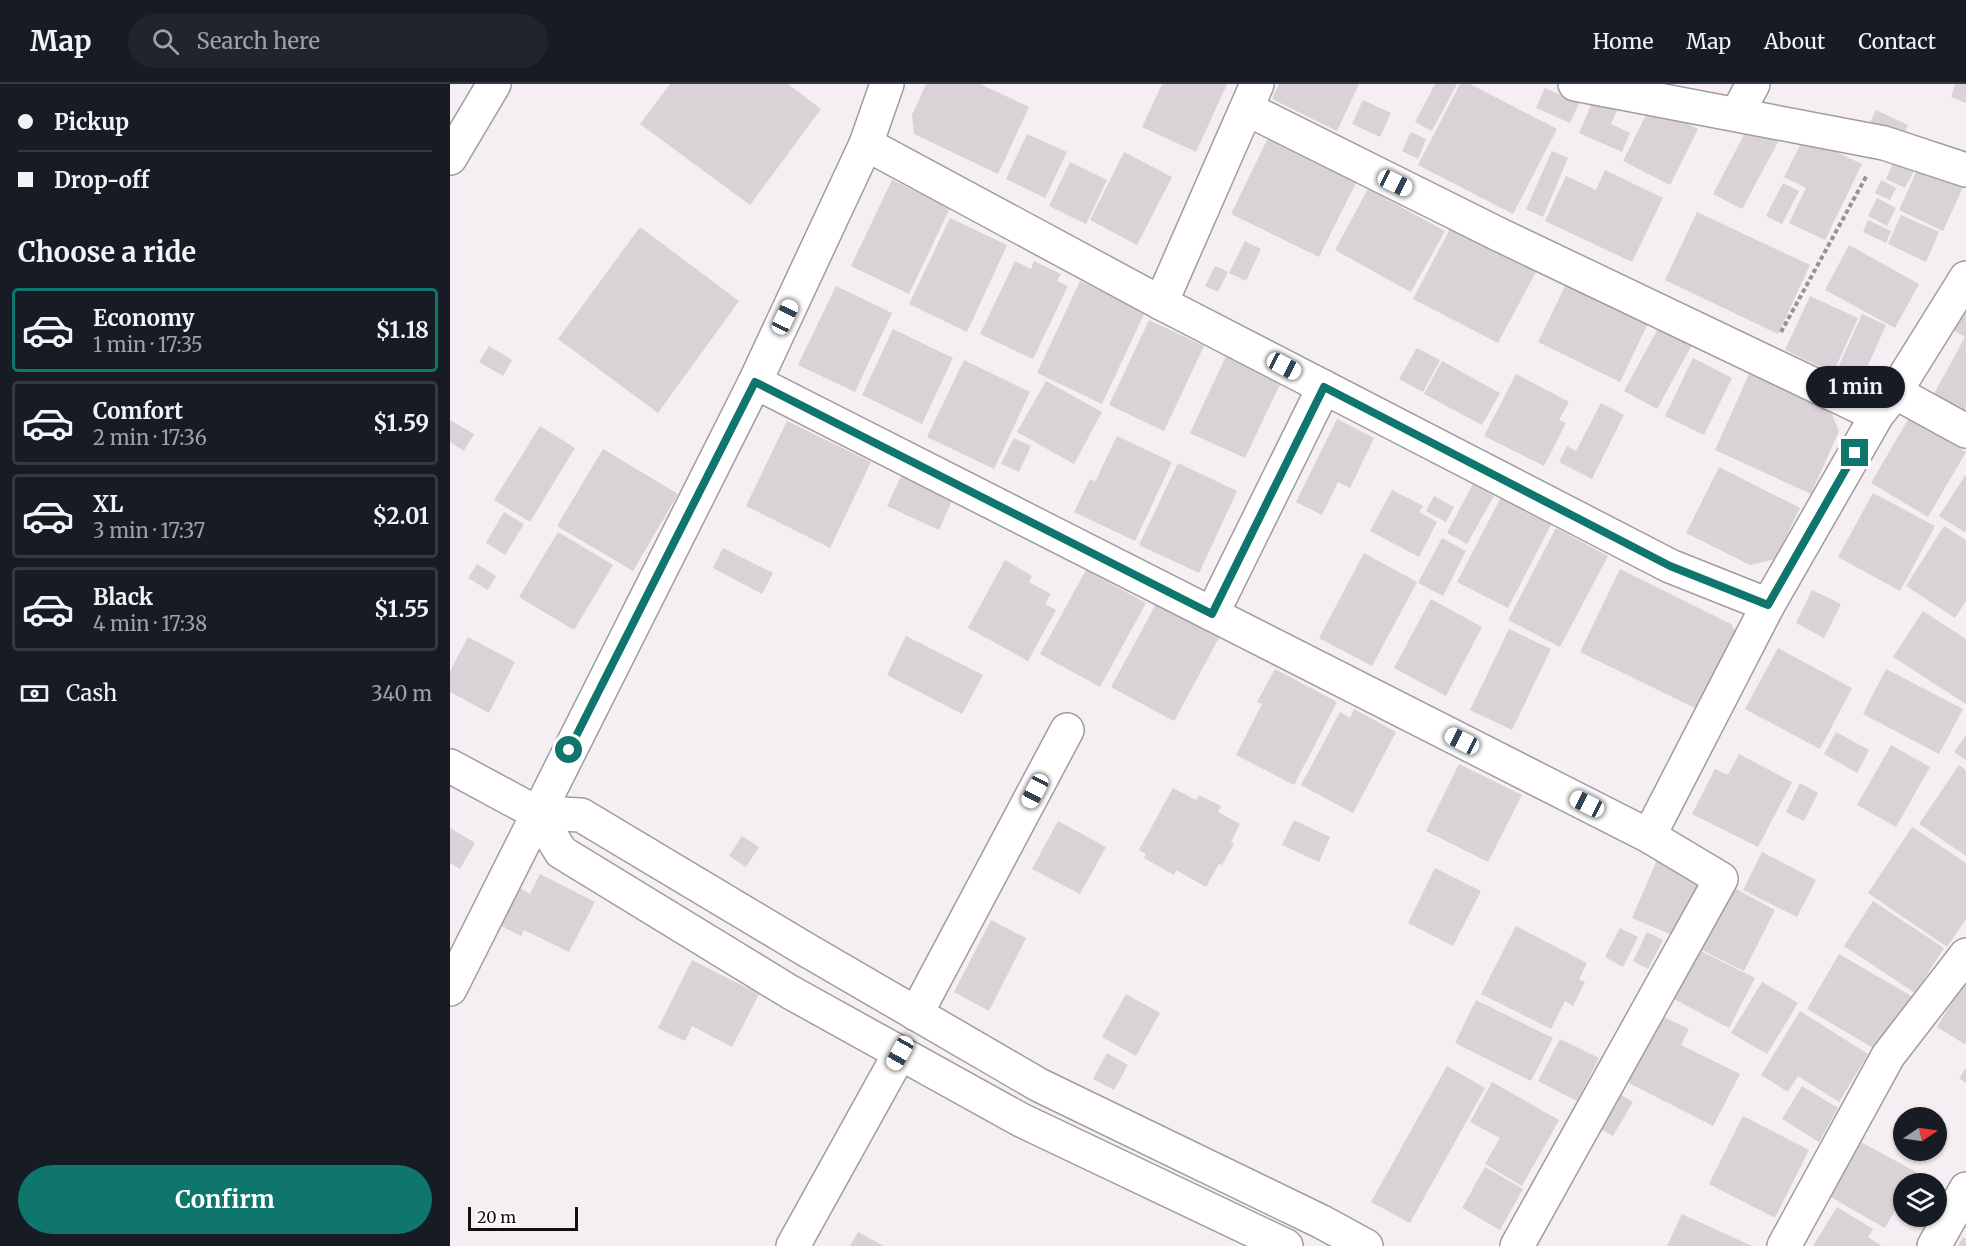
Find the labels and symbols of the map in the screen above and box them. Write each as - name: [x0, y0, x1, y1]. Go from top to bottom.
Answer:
- car: [1375, 167, 1415, 199]
- car: [769, 297, 801, 337]
- car: [1264, 350, 1304, 382]
- callout: 1 min: [1806, 366, 1904, 408]
- route end: [1841, 439, 1868, 466]
- car: [1442, 725, 1482, 757]
- route start: [555, 736, 582, 763]
- car: [1019, 771, 1051, 811]
- car: [1567, 788, 1607, 820]
- car: [883, 1033, 917, 1073]
- north arrow: [1893, 1107, 1947, 1161]
- scale bar: [468, 1204, 578, 1232]

